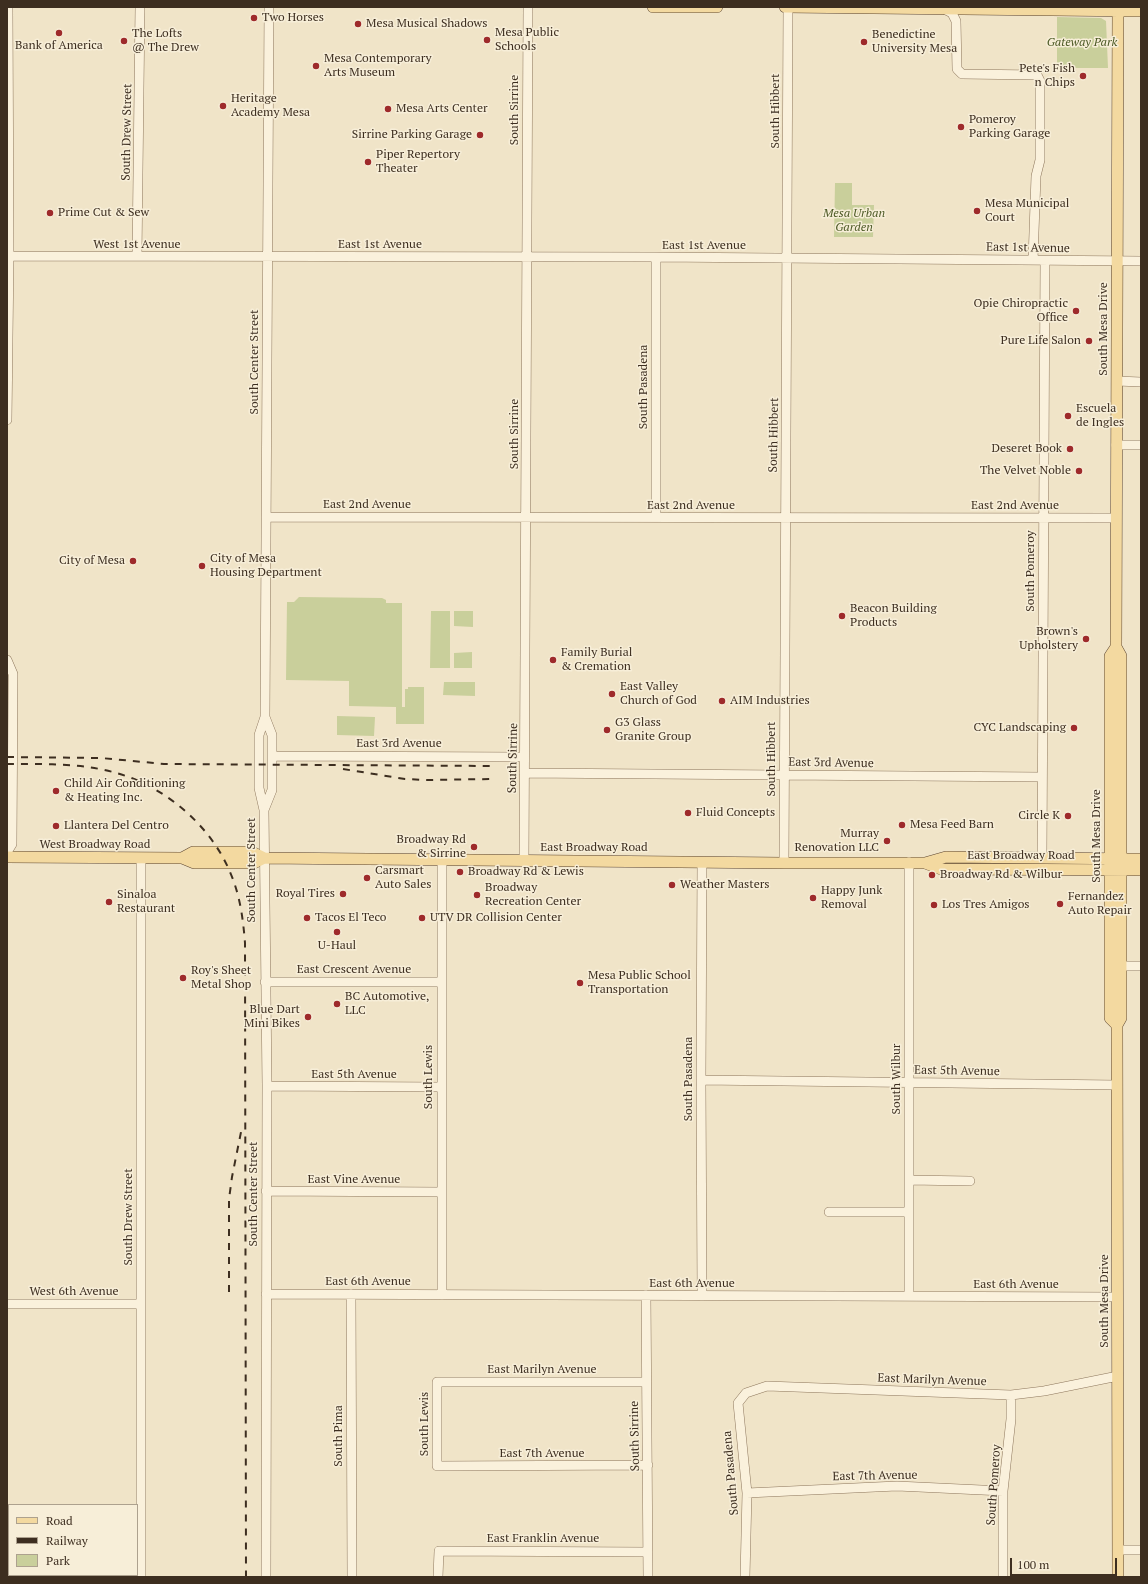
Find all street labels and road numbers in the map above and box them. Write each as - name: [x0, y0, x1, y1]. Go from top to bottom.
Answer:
- street label: South Hibbert: [769, 74, 783, 148]
- street label: South Sirrine: [508, 75, 522, 145]
- street label: South Drew Street: [119, 83, 135, 181]
- street label: West 1st Avenue: [93, 238, 181, 252]
- street label: East 1st Avenue: [338, 238, 422, 252]
- street label: East 1st Avenue: [662, 239, 746, 253]
- street label: East 1st Avenue: [986, 240, 1070, 256]
- street label: South Mesa Drive: [1097, 282, 1111, 376]
- street label: South Center Street: [248, 310, 262, 414]
- street label: South Pasadena: [637, 345, 651, 429]
- street label: South Hibbert: [766, 397, 782, 473]
- street label: South Sirrine: [508, 399, 522, 469]
- street label: East 2nd Avenue: [323, 498, 411, 512]
- street label: East 2nd Avenue: [647, 499, 735, 513]
- street label: East 2nd Avenue: [971, 499, 1059, 513]
- street label: South Pomeroy: [1024, 530, 1038, 612]
- street label: South Hibbert: [765, 722, 779, 796]
- street label: South Sirrine: [505, 723, 521, 793]
- street label: East 3rd Avenue: [356, 737, 442, 751]
- street label: East 3rd Avenue: [788, 755, 874, 771]
- street label: South Mesa Drive: [1090, 789, 1104, 883]
- street label: South Center Street: [245, 818, 259, 922]
- street label: West Broadway Road: [40, 838, 150, 852]
- street label: East Broadway Road: [540, 841, 648, 855]
- street label: East Broadway Road: [967, 849, 1075, 863]
- street label: East Crescent Avenue: [297, 963, 411, 977]
- street label: South Pasadena: [682, 1037, 696, 1121]
- street label: South Wilbur: [890, 1044, 904, 1114]
- street label: South Lewis: [422, 1045, 436, 1109]
- street label: East 5th Avenue: [914, 1063, 1000, 1079]
- street label: East 5th Avenue: [311, 1068, 397, 1082]
- street label: South Center Street: [247, 1142, 261, 1246]
- street label: South Drew Street: [122, 1168, 136, 1266]
- street label: East Vine Avenue: [308, 1173, 400, 1187]
- street label: South Mesa Drive: [1098, 1254, 1112, 1348]
- street label: East 6th Avenue: [325, 1275, 411, 1289]
- street label: East 6th Avenue: [649, 1277, 735, 1291]
- street label: East 6th Avenue: [973, 1278, 1059, 1292]
- street label: West 6th Avenue: [29, 1285, 119, 1299]
- street label: East Marilyn Avenue: [487, 1363, 597, 1377]
- street label: East Marilyn Avenue: [877, 1371, 987, 1389]
- street label: South Lewis: [418, 1392, 432, 1456]
- street label: South Sirrine: [627, 1401, 643, 1471]
- street label: South Pima: [332, 1405, 346, 1467]
- street label: South Pasadena: [720, 1430, 742, 1516]
- street label: South Pomeroy: [984, 1444, 1004, 1526]
- street label: East 7th Avenue: [499, 1447, 585, 1461]
- street label: East 7th Avenue: [832, 1468, 918, 1484]
- street label: East Franklin Avenue: [487, 1532, 599, 1546]

